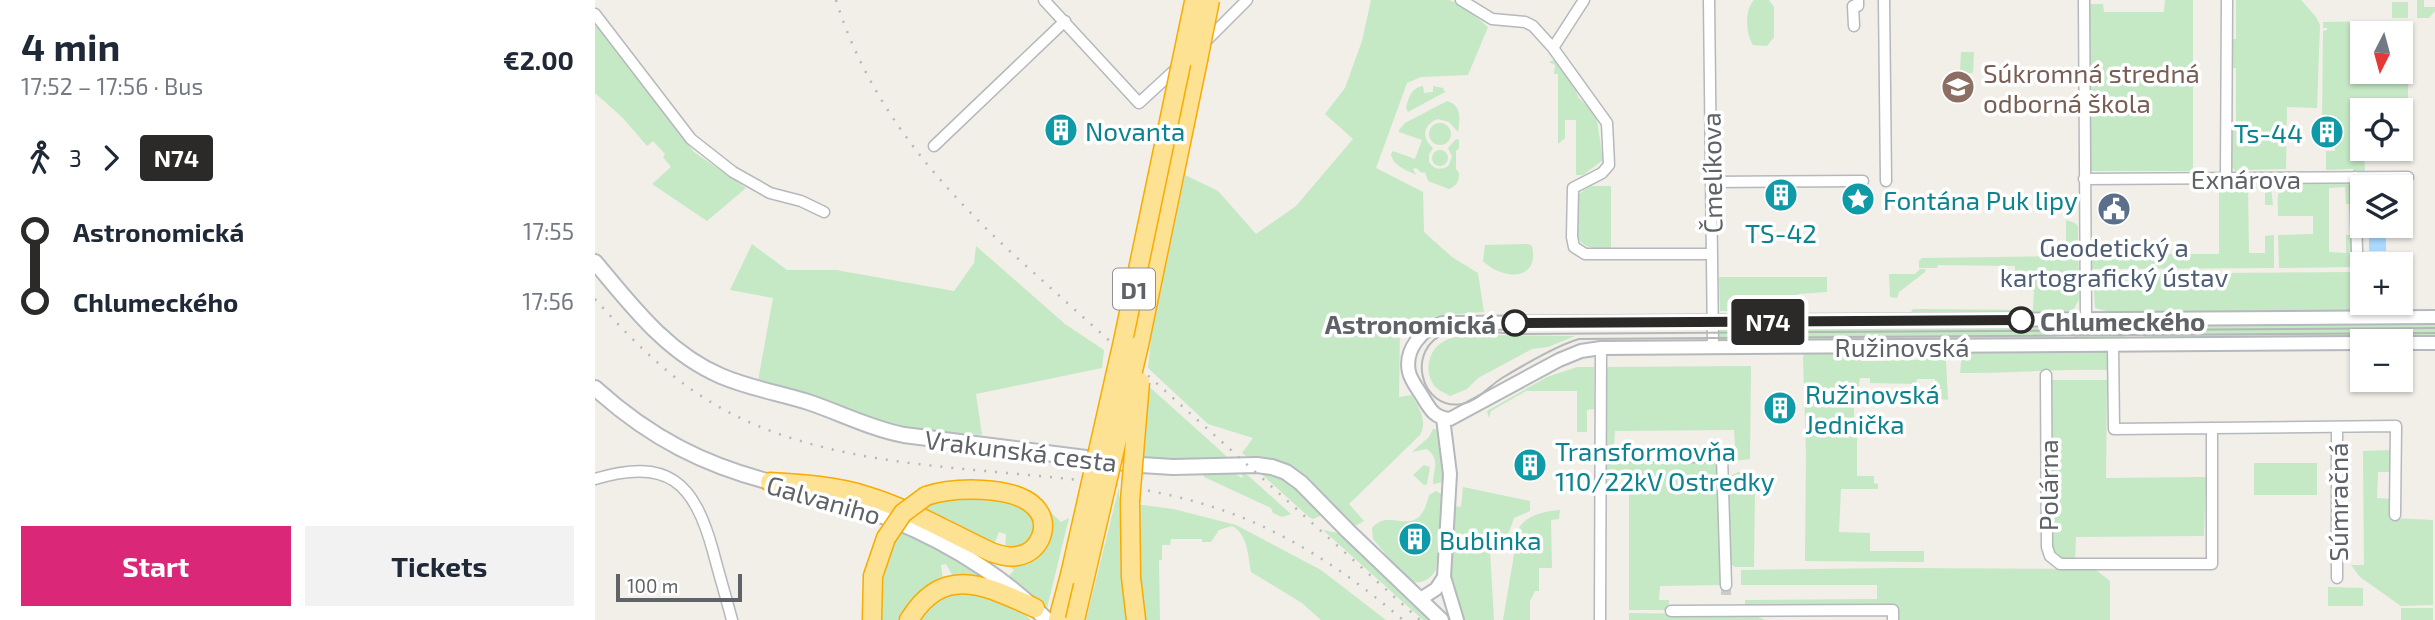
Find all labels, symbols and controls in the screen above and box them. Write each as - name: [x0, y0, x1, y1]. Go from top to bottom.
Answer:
- north arrow: [2350, 21, 2413, 84]
- map controls: [2350, 21, 2413, 392]
- text: 4 min: [21, 23, 120, 69]
- text: €2.00: [503, 44, 574, 75]
- place label: Súkromná stredná odborná škola: [1983, 57, 2200, 118]
- school or university icon: Súkromná stredná odborná škola: [1939, 68, 1977, 106]
- text: 17:52 – 17:56 · Bus: [21, 72, 203, 100]
- button: locate: [2350, 98, 2413, 161]
- building icon: Novanta: [1042, 111, 1080, 149]
- street label: Čmelíkova: [1694, 112, 1728, 234]
- building icon: Ts-44: [2308, 113, 2346, 151]
- place label: Novanta: [1085, 115, 1185, 146]
- place label: Ts-44: [2234, 117, 2303, 148]
- icon: walk: [21, 139, 59, 177]
- icon: forward: [92, 139, 130, 177]
- text: N74: [154, 143, 199, 172]
- text: 3: [69, 144, 82, 172]
- street label: Exnárova: [2191, 163, 2301, 194]
- button: layers: [2350, 175, 2413, 238]
- building icon: TS-42: [1762, 176, 1800, 214]
- place icon: Fontána Puk lipy: [1839, 180, 1877, 218]
- place label: Fontána Puk lipy: [1883, 184, 2078, 215]
- public building icon: Geodetický a kartografický ústav: [2095, 190, 2133, 228]
- text: Astronomická: [73, 216, 244, 247]
- text: 17:55: [523, 217, 574, 245]
- place label: TS-42: [1745, 217, 1817, 248]
- place label: Geodetický a kartografický ústav: [2000, 231, 2228, 292]
- button: +: [2350, 252, 2413, 315]
- road number: D1: [1113, 268, 1155, 310]
- text: Chlumeckého: [73, 286, 238, 317]
- text: 17:56: [522, 287, 574, 315]
- line badge: N74: [1728, 299, 1808, 345]
- place label: Chlumeckého: [2040, 305, 2205, 336]
- text: N74: [1745, 307, 1791, 336]
- marker: Chlumeckého: [2008, 307, 2034, 333]
- place label: Astronomická: [1325, 308, 1496, 339]
- marker: Astronomická: [1502, 310, 1528, 336]
- button: −: [2350, 329, 2413, 392]
- street label: Ružinovská: [1835, 331, 1969, 362]
- place label: Ružinovská Jednička: [1805, 378, 1940, 439]
- building icon: Ružinovská Jednička: [1761, 389, 1799, 427]
- street label: Vrakunská cesta: [923, 423, 1119, 477]
- place label: Transformovňa 110/22kV Ostredky: [1555, 435, 1775, 496]
- street label: Polárna: [2032, 439, 2063, 531]
- street label: Súmračná: [2322, 443, 2353, 561]
- building icon: Transformovňa 110/22kV Ostredky: [1511, 446, 1549, 484]
- street label: Galvaniho: [763, 468, 885, 530]
- building icon: Bublinka: [1396, 520, 1434, 558]
- place label: Bublinka: [1439, 524, 1542, 555]
- button: Start: [21, 526, 291, 606]
- button: Tickets: [305, 526, 574, 606]
- scale bar: [616, 571, 742, 603]
- text: 100 m: [627, 574, 678, 597]

